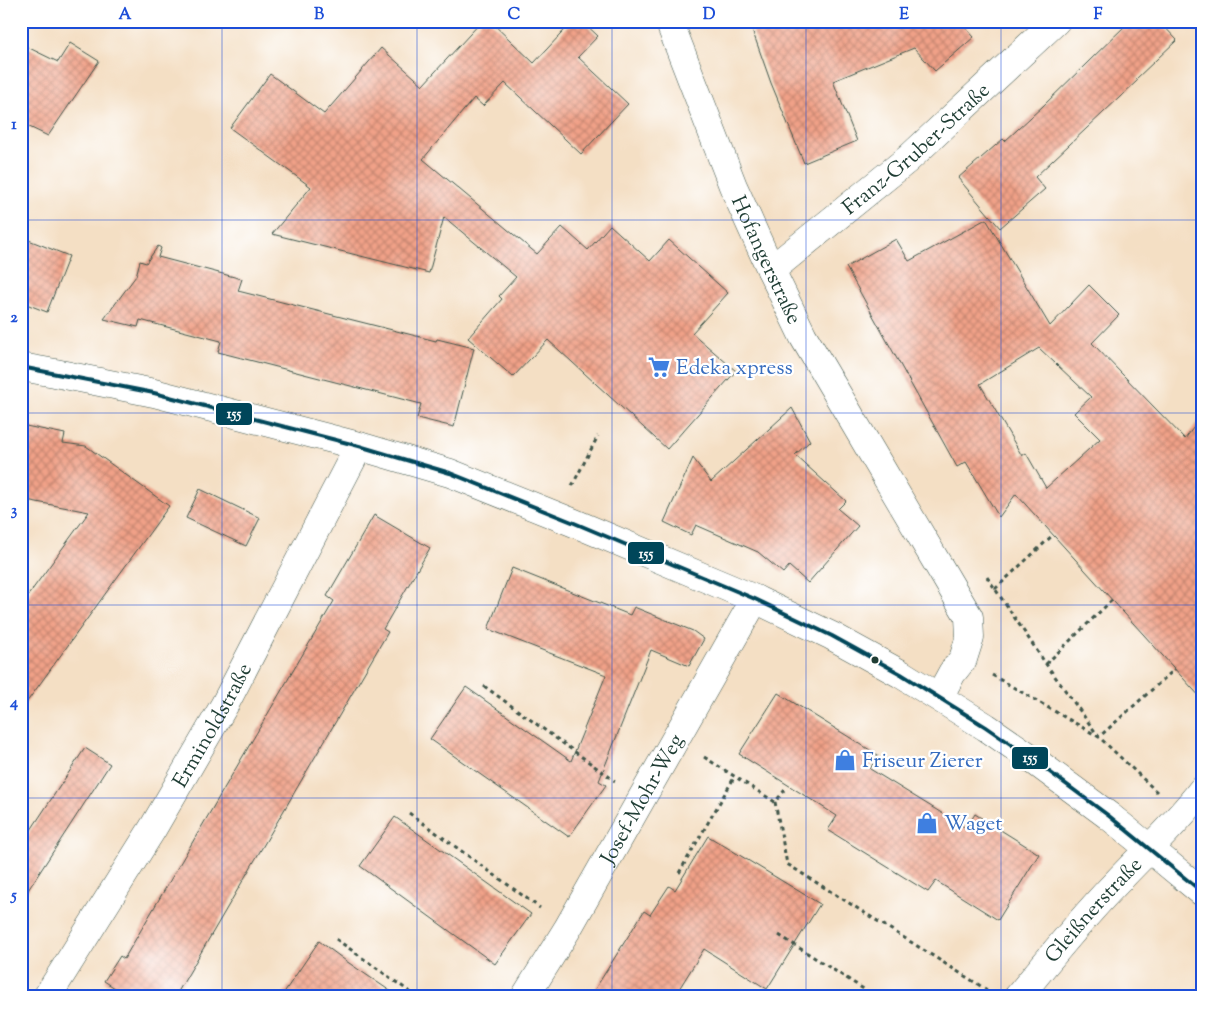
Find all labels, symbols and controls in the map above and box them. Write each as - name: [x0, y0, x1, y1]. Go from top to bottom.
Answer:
- text: A: [119, 4, 132, 27]
- text: B: [314, 4, 324, 27]
- text: C: [508, 4, 521, 27]
- text: D: [703, 4, 716, 27]
- text: E: [899, 4, 909, 27]
- text: F: [1094, 4, 1103, 27]
- street label: Franz-Gruber-Straße: [837, 77, 998, 223]
- text: 1: [11, 114, 17, 137]
- street label: Hofangerstraße: [722, 191, 808, 330]
- text: 2: [10, 307, 18, 330]
- supermarket icon: Edeka xpress: [646, 354, 672, 380]
- place label: Edeka xpress: [676, 354, 793, 384]
- line badge: 155: [215, 402, 253, 426]
- text: 155: [227, 405, 241, 425]
- text: 3: [11, 500, 18, 523]
- line badge: 155: [627, 541, 665, 565]
- text: 155: [639, 545, 653, 565]
- unlabelled marker: [870, 655, 880, 665]
- street label: Erminoldstraße: [166, 658, 261, 794]
- text: 4: [9, 692, 18, 715]
- street label: Josef-Mohr-Weg: [594, 729, 692, 871]
- line badge: 155: [1011, 746, 1049, 770]
- shop icon: Friseur Zierer: [832, 747, 858, 773]
- place label: Friseur Zierer: [862, 747, 983, 777]
- text: 155: [1023, 749, 1037, 769]
- shop icon: Waget: [914, 810, 940, 836]
- place label: Waget: [944, 810, 1003, 840]
- street label: Gleißnerstraße: [1039, 851, 1150, 970]
- text: 5: [9, 885, 17, 908]

